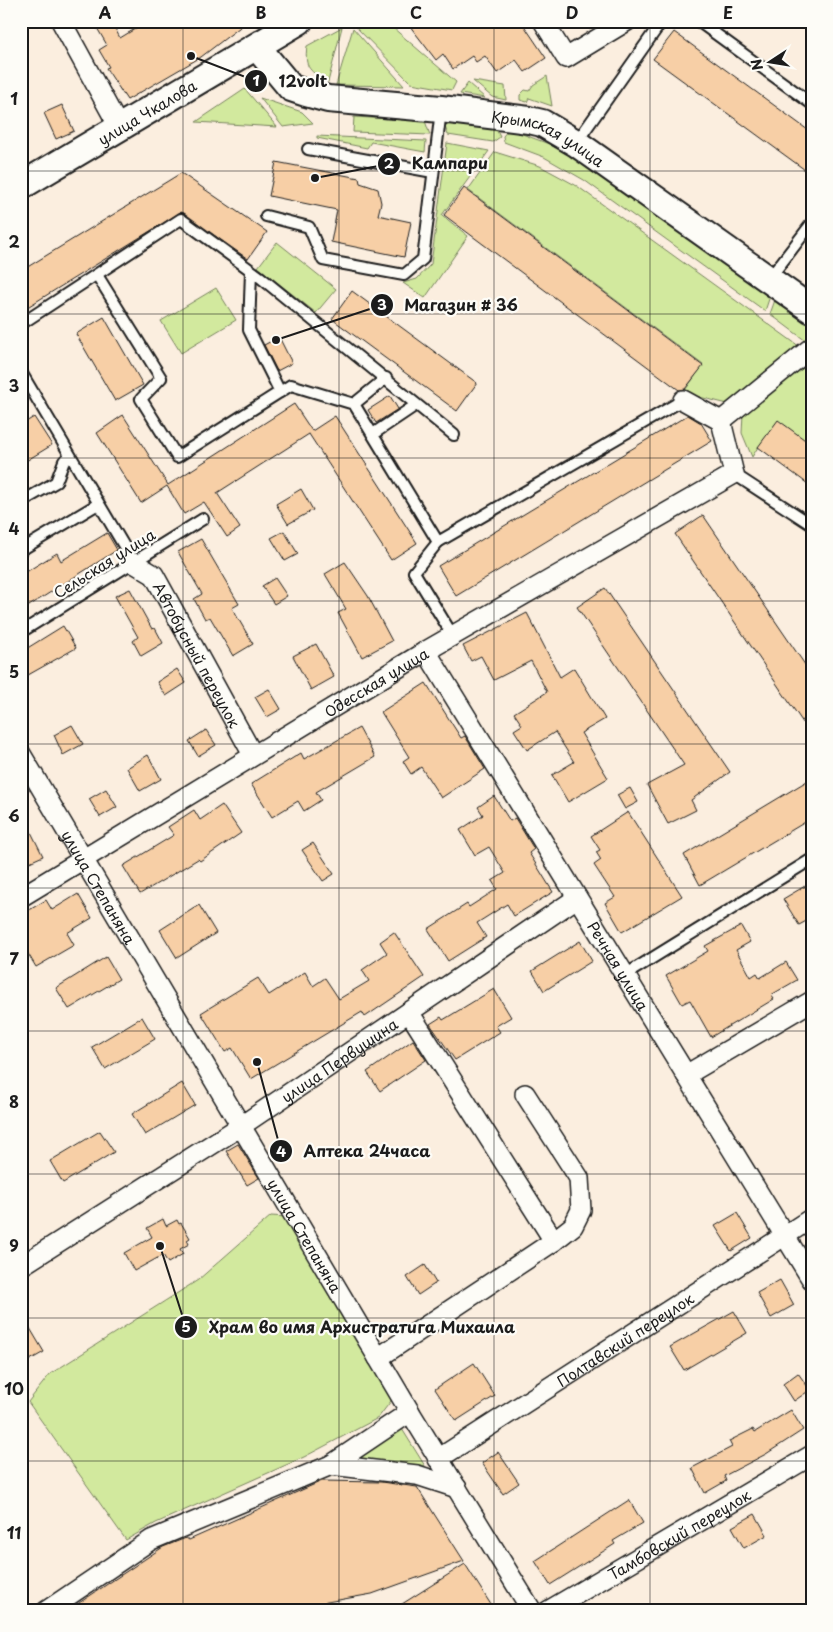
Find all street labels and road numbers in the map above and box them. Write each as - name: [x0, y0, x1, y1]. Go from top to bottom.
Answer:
- street label: улица Чкалова: [93, 73, 201, 150]
- street label: Крымская улица: [490, 104, 610, 172]
- street label: Сельская улица: [49, 522, 160, 604]
- street label: Автобусный переулок: [148, 577, 247, 732]
- street label: Одесская улица: [319, 641, 433, 722]
- street label: улица Степаняна: [57, 825, 142, 949]
- street label: Речная улица: [583, 916, 656, 1015]
- street label: улица Первушина: [276, 1011, 402, 1108]
- street label: улица Степаняна: [263, 1174, 349, 1297]
- street label: Полтавский переулок: [552, 1286, 698, 1391]
- street label: Тамбовский переулок: [603, 1482, 755, 1585]

